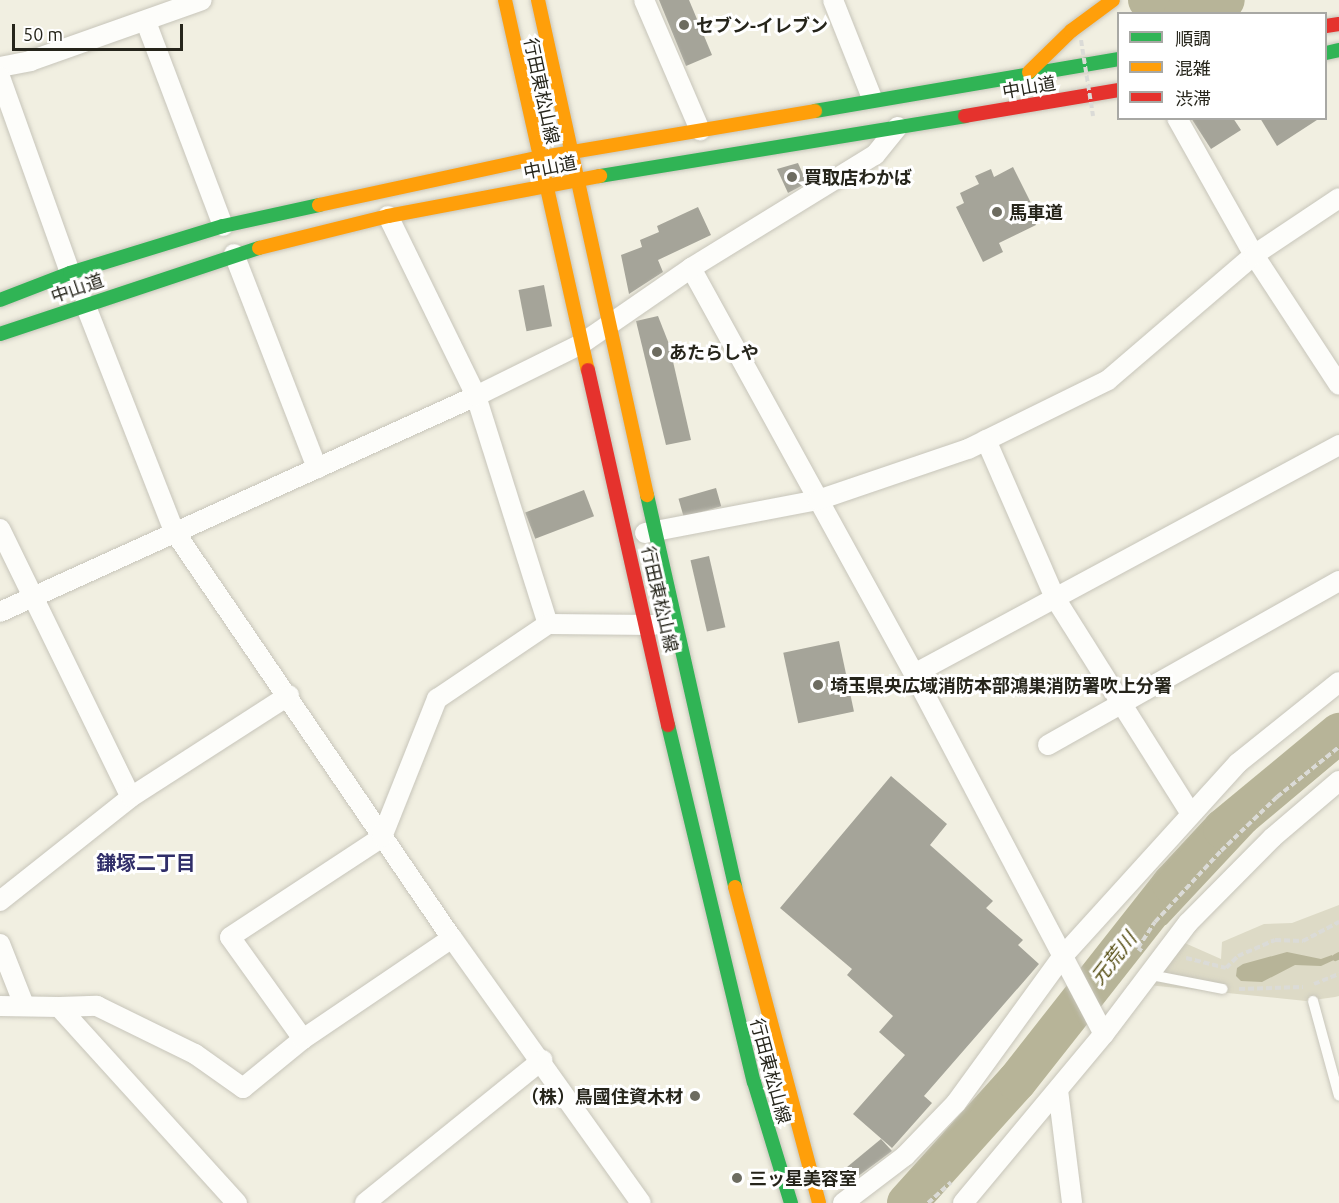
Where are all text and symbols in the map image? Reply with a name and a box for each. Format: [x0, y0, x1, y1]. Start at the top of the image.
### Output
scale bar [15, 12, 186, 50]
legend [1117, 12, 1327, 120]
place label: セブン-イレブン [696, 14, 828, 36]
marker: セブン-イレブン [677, 18, 691, 32]
text: 50 m [23, 24, 63, 44]
text: 順調 [1175, 28, 1211, 48]
street label: 行田東松山線 [520, 36, 564, 146]
text: 混雑 [1175, 58, 1211, 78]
street label: 中山道 [1001, 72, 1057, 102]
text: 渋滞 [1175, 88, 1211, 108]
street label: 中山道 [521, 151, 579, 183]
place label: 買取店わかば [804, 166, 912, 188]
marker: 買取店わかば [785, 170, 799, 184]
place label: 馬車道 [1009, 201, 1063, 223]
marker: 馬車道 [990, 205, 1004, 219]
street label: 中山道 [48, 269, 106, 307]
place label: あたらしや [669, 341, 759, 363]
marker: あたらしや [650, 345, 664, 359]
street label: 行田東松山線 [637, 544, 683, 654]
place label: 埼玉県央広域消防本部鴻巣消防署吹上分署 [830, 674, 1172, 696]
marker: 埼玉県央広域消防本部鴻巣消防署吹上分署 [811, 678, 825, 692]
district label: 鎌塚二丁目 [96, 850, 196, 874]
water label: 元荒川 [1085, 927, 1141, 989]
street label: 行田東松山線 [747, 1016, 795, 1126]
place label: （株）鳥國住資木材 [521, 1085, 683, 1107]
marker: （株）鳥國住資木材 [688, 1089, 702, 1103]
place label: 三ッ星美容室 [749, 1167, 857, 1189]
marker: 三ッ星美容室 [730, 1171, 744, 1185]

